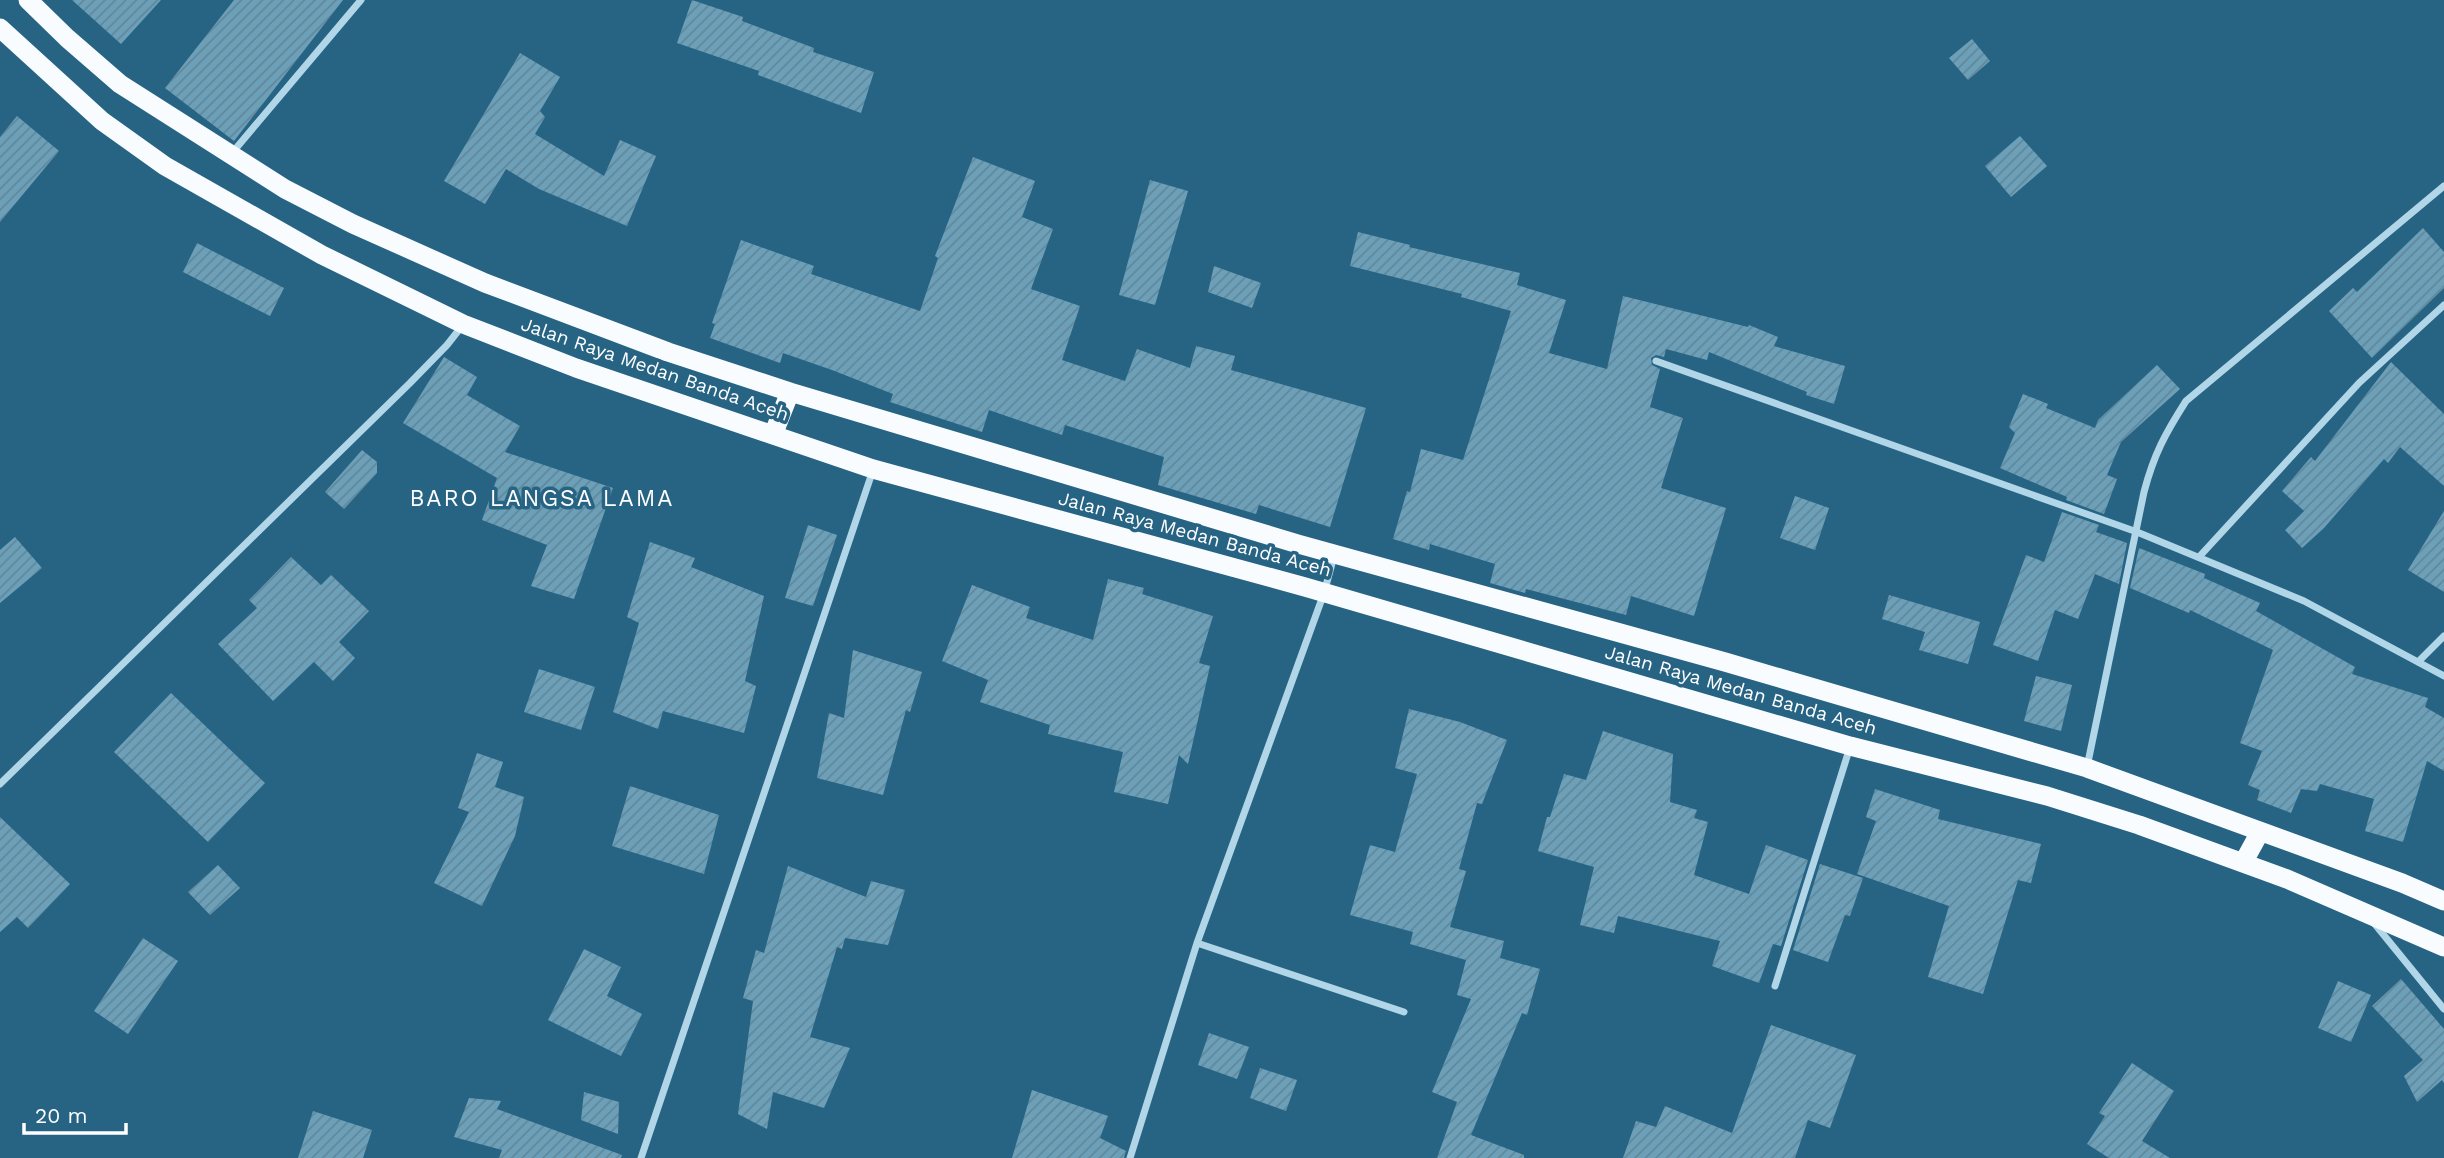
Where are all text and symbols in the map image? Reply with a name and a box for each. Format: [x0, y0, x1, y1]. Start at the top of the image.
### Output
street label: Jalan Raya Medan Banda Aceh [518, 312, 792, 426]
district label: BARO LANGSA LAMA [409, 485, 675, 512]
street label: Jalan Raya Medan Banda Aceh [1056, 486, 1334, 582]
street label: Jalan Raya Medan Banda Aceh [1602, 640, 1880, 740]
scale bar [24, 1092, 126, 1136]
text: 20 m [35, 1103, 87, 1128]

